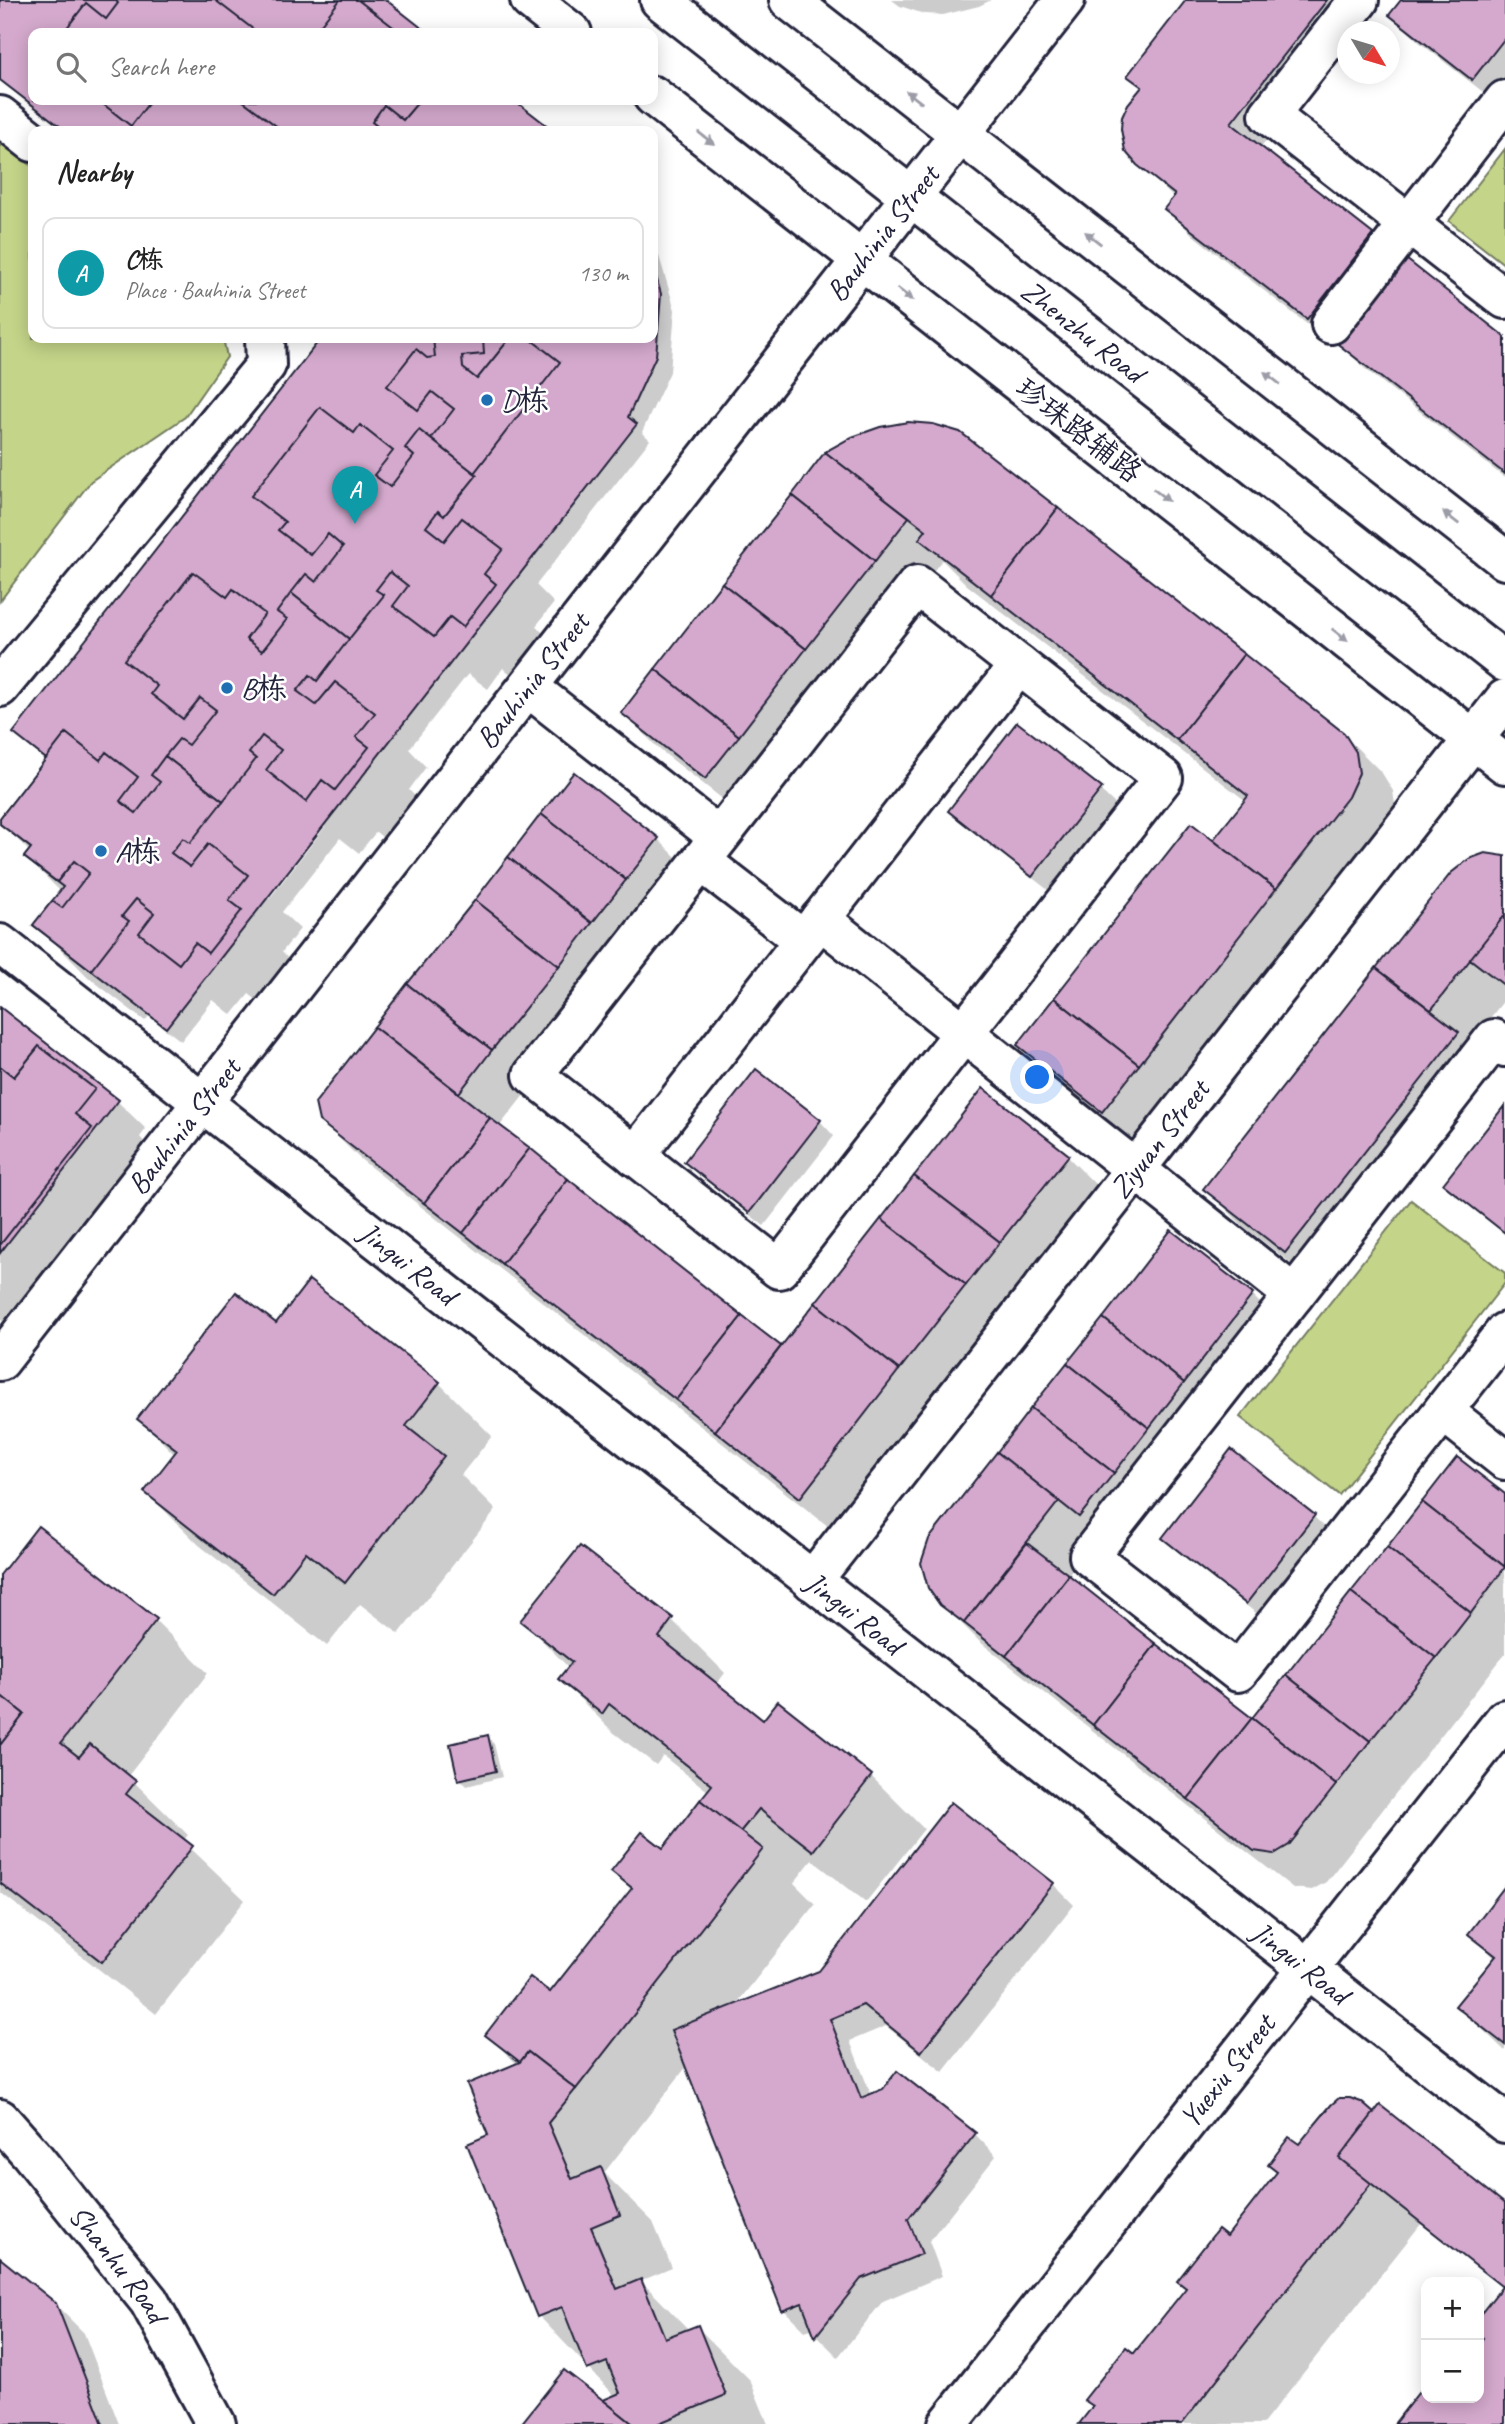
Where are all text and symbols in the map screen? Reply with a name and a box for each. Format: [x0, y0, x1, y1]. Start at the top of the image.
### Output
north arrow [1337, 21, 1400, 84]
search box [28, 28, 658, 105]
icon: search [52, 48, 90, 86]
text: Search here [108, 50, 214, 83]
one-way arrow [905, 90, 923, 105]
one-way arrow [697, 131, 715, 146]
text: Nearby [56, 153, 132, 191]
street label: Bauhinia Street [817, 155, 949, 309]
one-way arrow [1084, 231, 1102, 245]
text: C栋 [125, 243, 163, 276]
text: A [75, 259, 87, 288]
text: 130 m [579, 259, 628, 288]
street label: Zhenzhu Road [1014, 271, 1155, 394]
text: Place · Bauhinia Street [125, 276, 305, 305]
one-way arrow [895, 286, 913, 301]
street label: 珍珠路辅路 [1008, 369, 1150, 491]
one-way arrow [1263, 371, 1281, 385]
place label: D栋 [501, 381, 548, 419]
marker: D栋 [479, 392, 495, 408]
pin: A [332, 466, 378, 524]
one-way arrow [1152, 487, 1170, 501]
one-way arrow [1443, 511, 1461, 526]
street label: Bauhinia Street [467, 602, 599, 756]
one-way arrow [1331, 627, 1349, 642]
place label: B栋 [241, 669, 287, 707]
marker: B栋 [219, 680, 235, 696]
place label: A栋 [115, 832, 160, 870]
marker: A栋 [93, 843, 109, 859]
street label: Bauhinia Street [119, 1048, 251, 1202]
your location [1020, 1060, 1054, 1094]
street label: Ziyuan Street [1101, 1070, 1219, 1206]
street label: Jingui Road [350, 1212, 467, 1316]
street label: Jingui Road [796, 1562, 914, 1666]
street label: Jingui Road [1243, 1912, 1360, 2015]
street label: Yuexiu Street [1171, 2004, 1285, 2135]
street label: Shanhu Road [60, 2197, 178, 2332]
map controls [1421, 2277, 1484, 2403]
button: + [1421, 2277, 1484, 2340]
button: − [1421, 2340, 1484, 2403]

